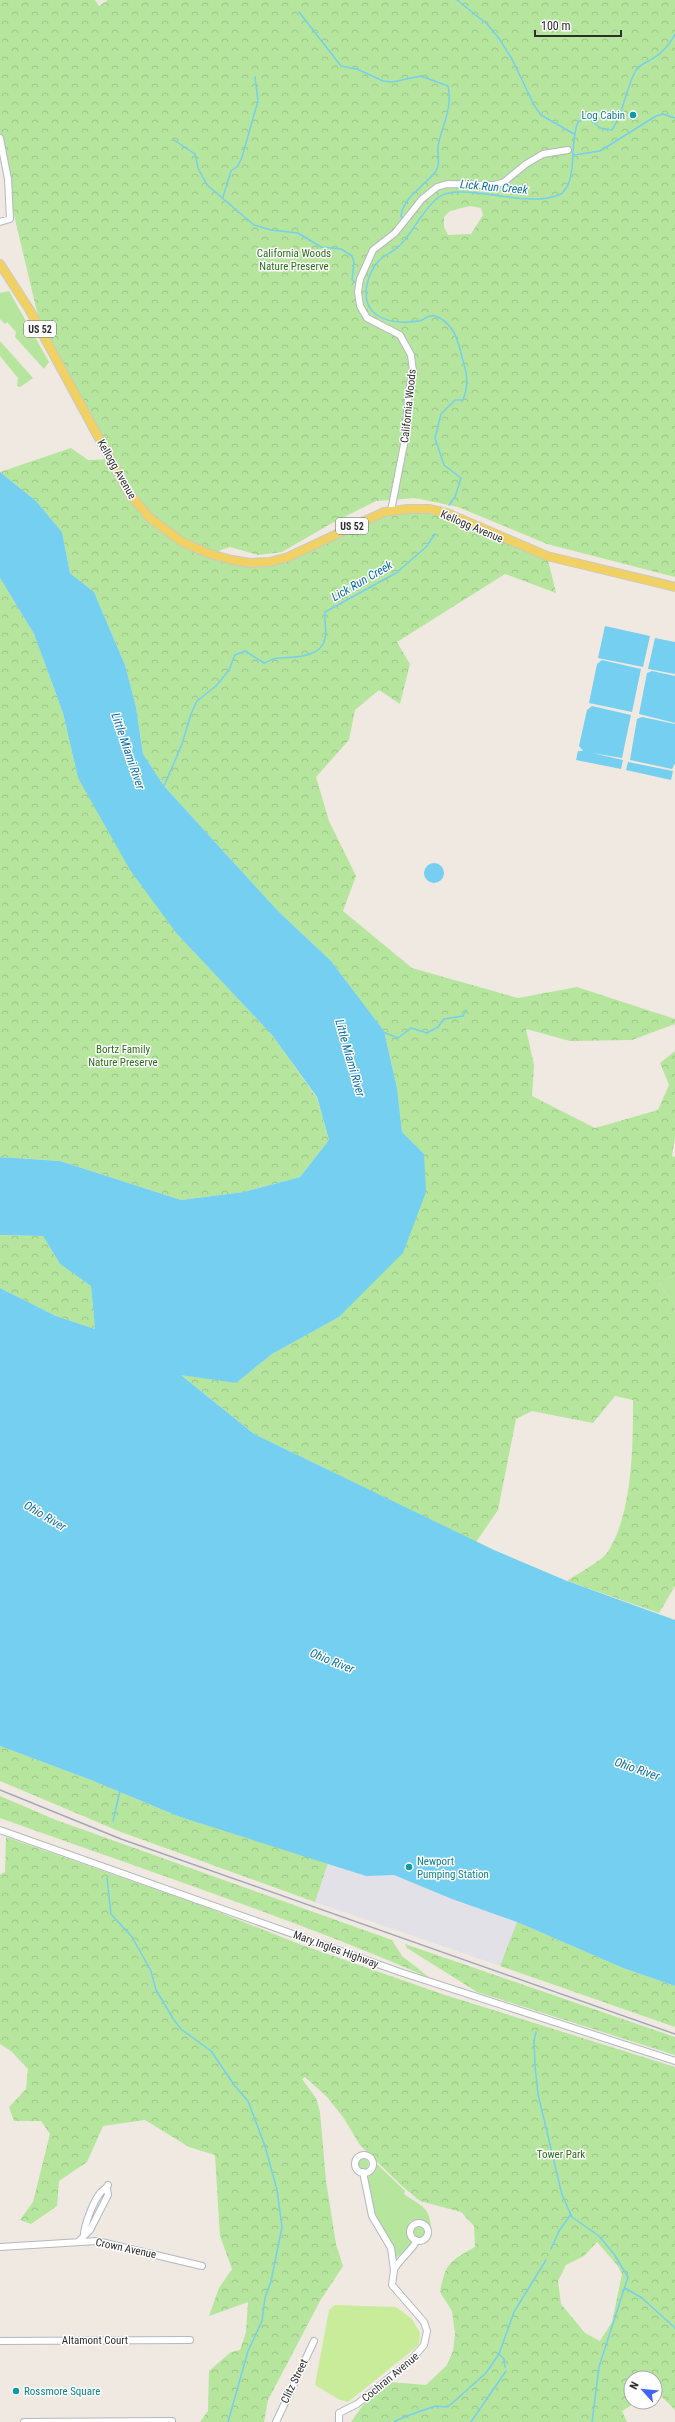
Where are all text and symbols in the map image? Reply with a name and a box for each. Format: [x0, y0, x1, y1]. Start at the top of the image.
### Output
scale bar [535, 12, 621, 38]
text: 100 m [541, 19, 571, 33]
place label: Log Cabin [582, 109, 625, 122]
marker: Log Cabin [628, 110, 638, 120]
water label: Lick Run Creek [460, 177, 529, 197]
park label: California Woods Nature Preserve [257, 247, 331, 273]
road number: US 52 [24, 321, 56, 337]
street label: California Woods [398, 368, 419, 444]
street label: Kellogg Avenue [94, 437, 139, 501]
street label: Kellogg Avenue [439, 507, 505, 545]
road number: US 52 [336, 518, 368, 534]
water label: Lick Run Creek [329, 558, 396, 604]
water label: Little Miami River [108, 711, 148, 791]
water label: Little Miami River [332, 1018, 368, 1099]
park label: Bortz Family Nature Preserve [88, 1043, 158, 1069]
water label: Ohio River [21, 1498, 69, 1534]
water label: Ohio River [308, 1646, 357, 1676]
water label: Ohio River [613, 1755, 662, 1783]
place label: Newport Pumping Station [417, 1855, 489, 1881]
marker: Newport Pumping Station [404, 1862, 414, 1872]
street label: Mary Ingles Highway [291, 1928, 381, 1971]
park label: Tower Park [537, 2148, 585, 2161]
street label: Crown Avenue [94, 2236, 157, 2261]
street label: Altamont Court [62, 2334, 128, 2347]
street label: Cochran Avenue [359, 2350, 421, 2405]
street label: Clitz Street [278, 2357, 311, 2405]
north arrow [623, 2370, 663, 2410]
text: N [627, 2380, 642, 2392]
place label: Rossmore Square [24, 2385, 100, 2398]
marker: Rossmore Square [11, 2386, 21, 2396]

